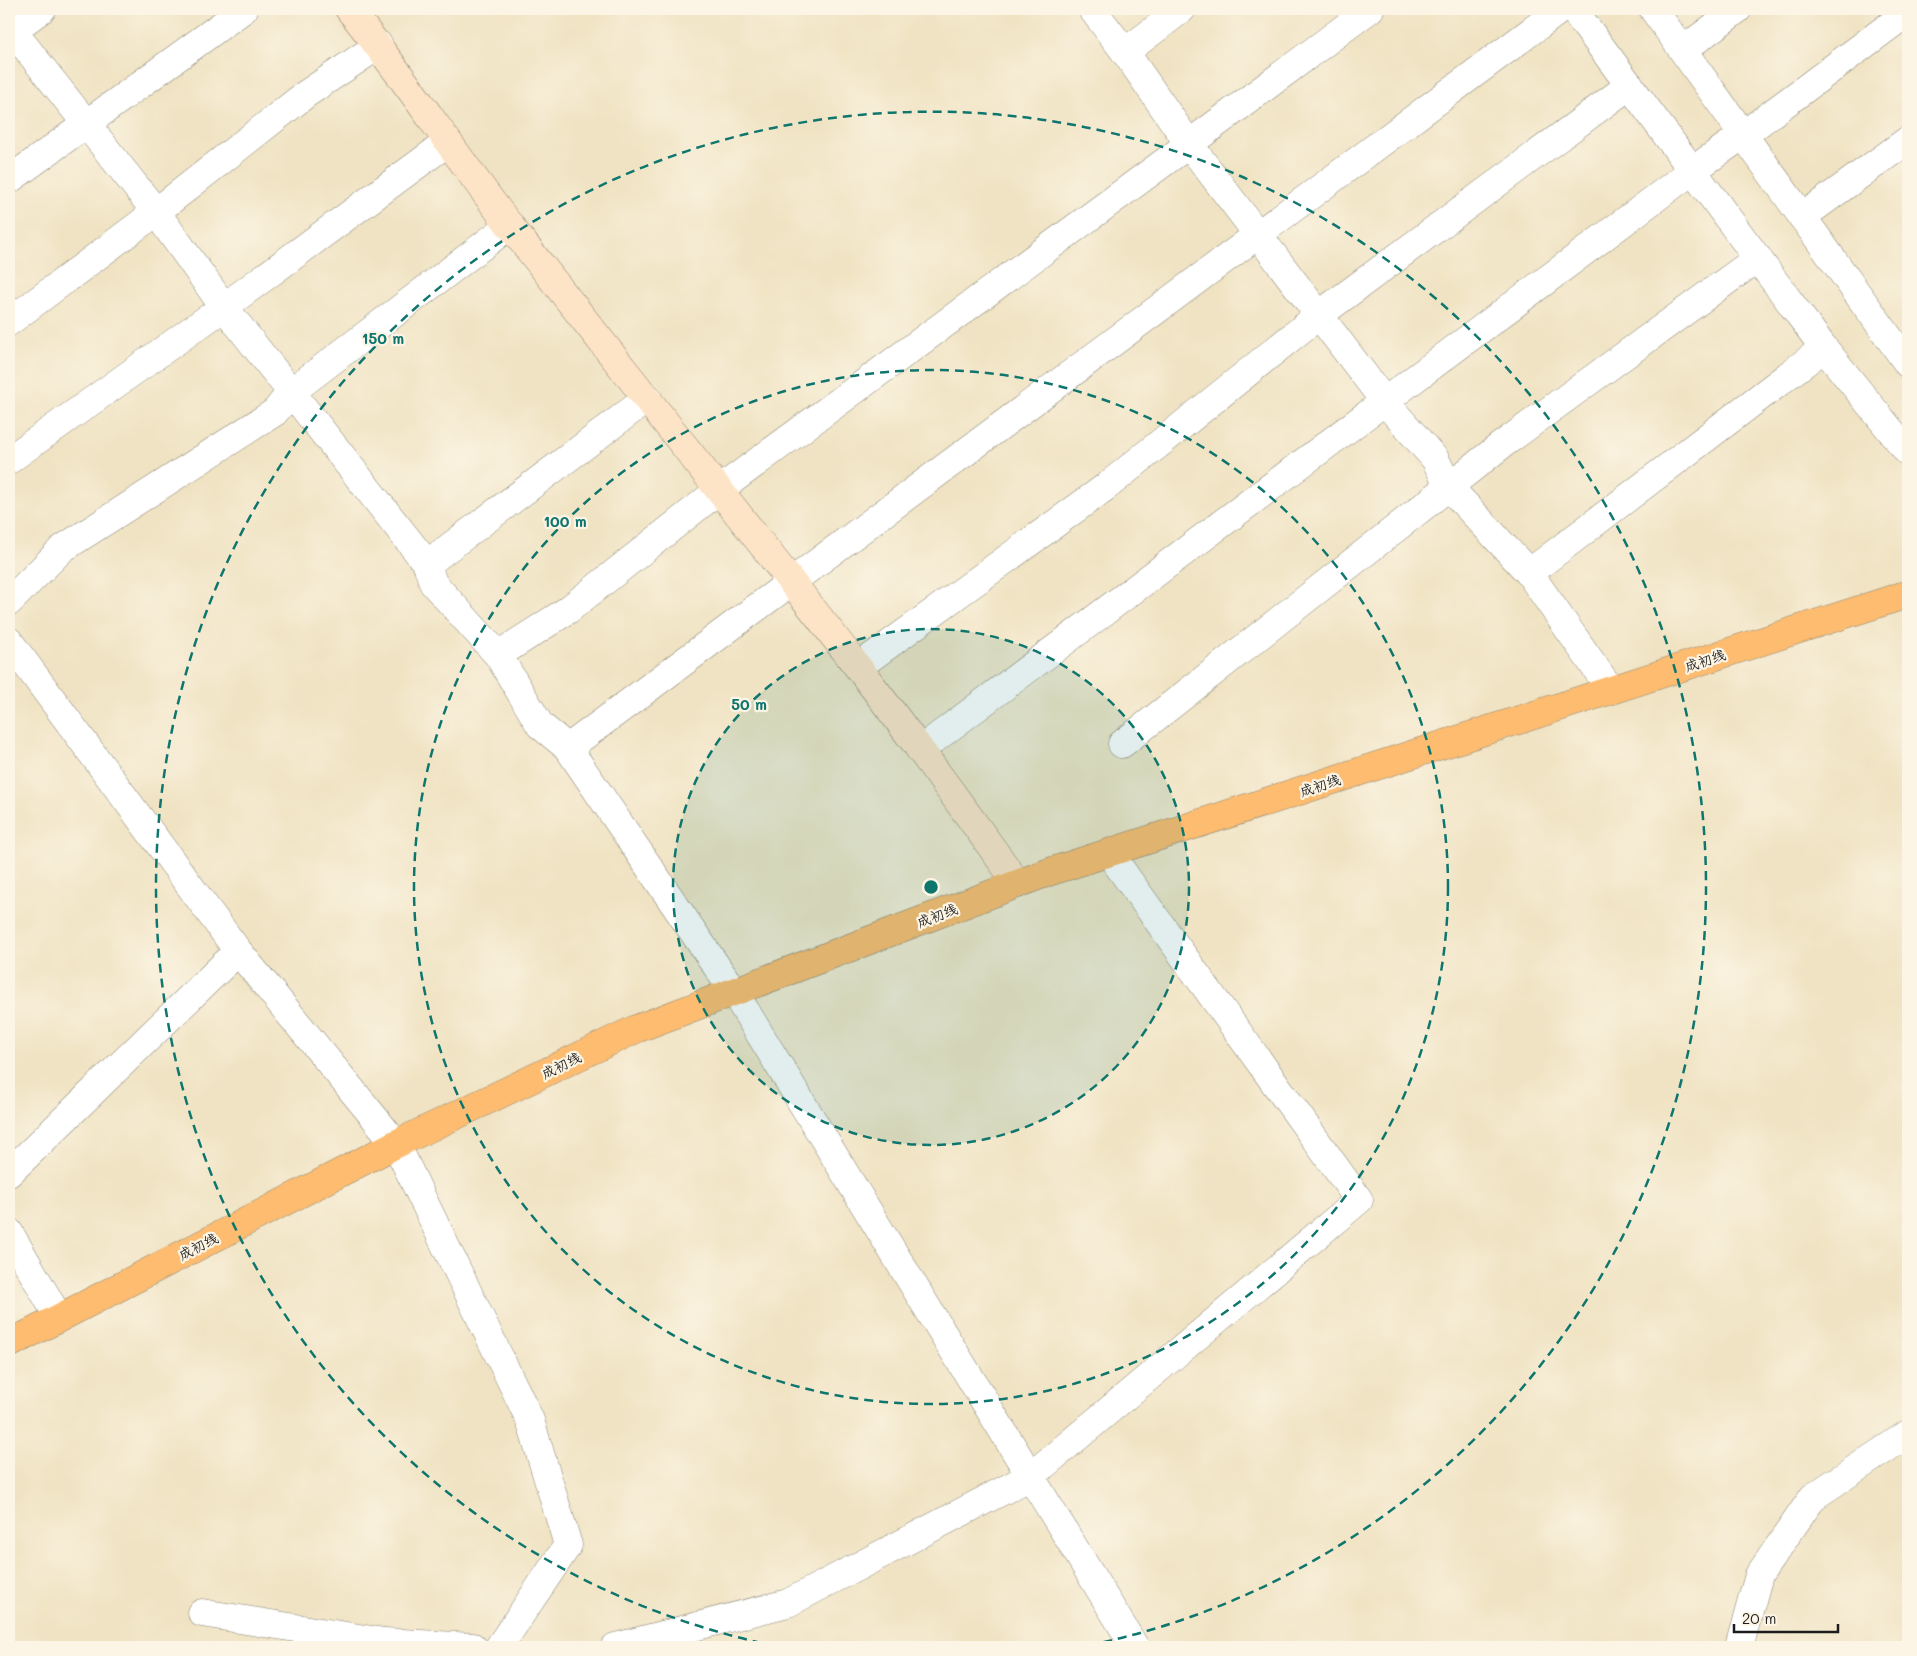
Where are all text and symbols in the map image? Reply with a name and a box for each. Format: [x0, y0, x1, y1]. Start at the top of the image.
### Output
text: 150 m [362, 328, 404, 348]
text: 100 m [543, 511, 587, 531]
street label: 成初线 [1682, 644, 1728, 676]
text: 50 m [731, 694, 767, 714]
street label: 成初线 [1297, 769, 1343, 801]
centre of rings [922, 878, 940, 896]
street label: 成初线 [914, 899, 960, 931]
street label: 成初线 [538, 1047, 584, 1083]
street label: 成初线 [175, 1228, 221, 1264]
scale bar [1734, 1601, 1838, 1633]
text: 20 m [1742, 1608, 1776, 1628]

